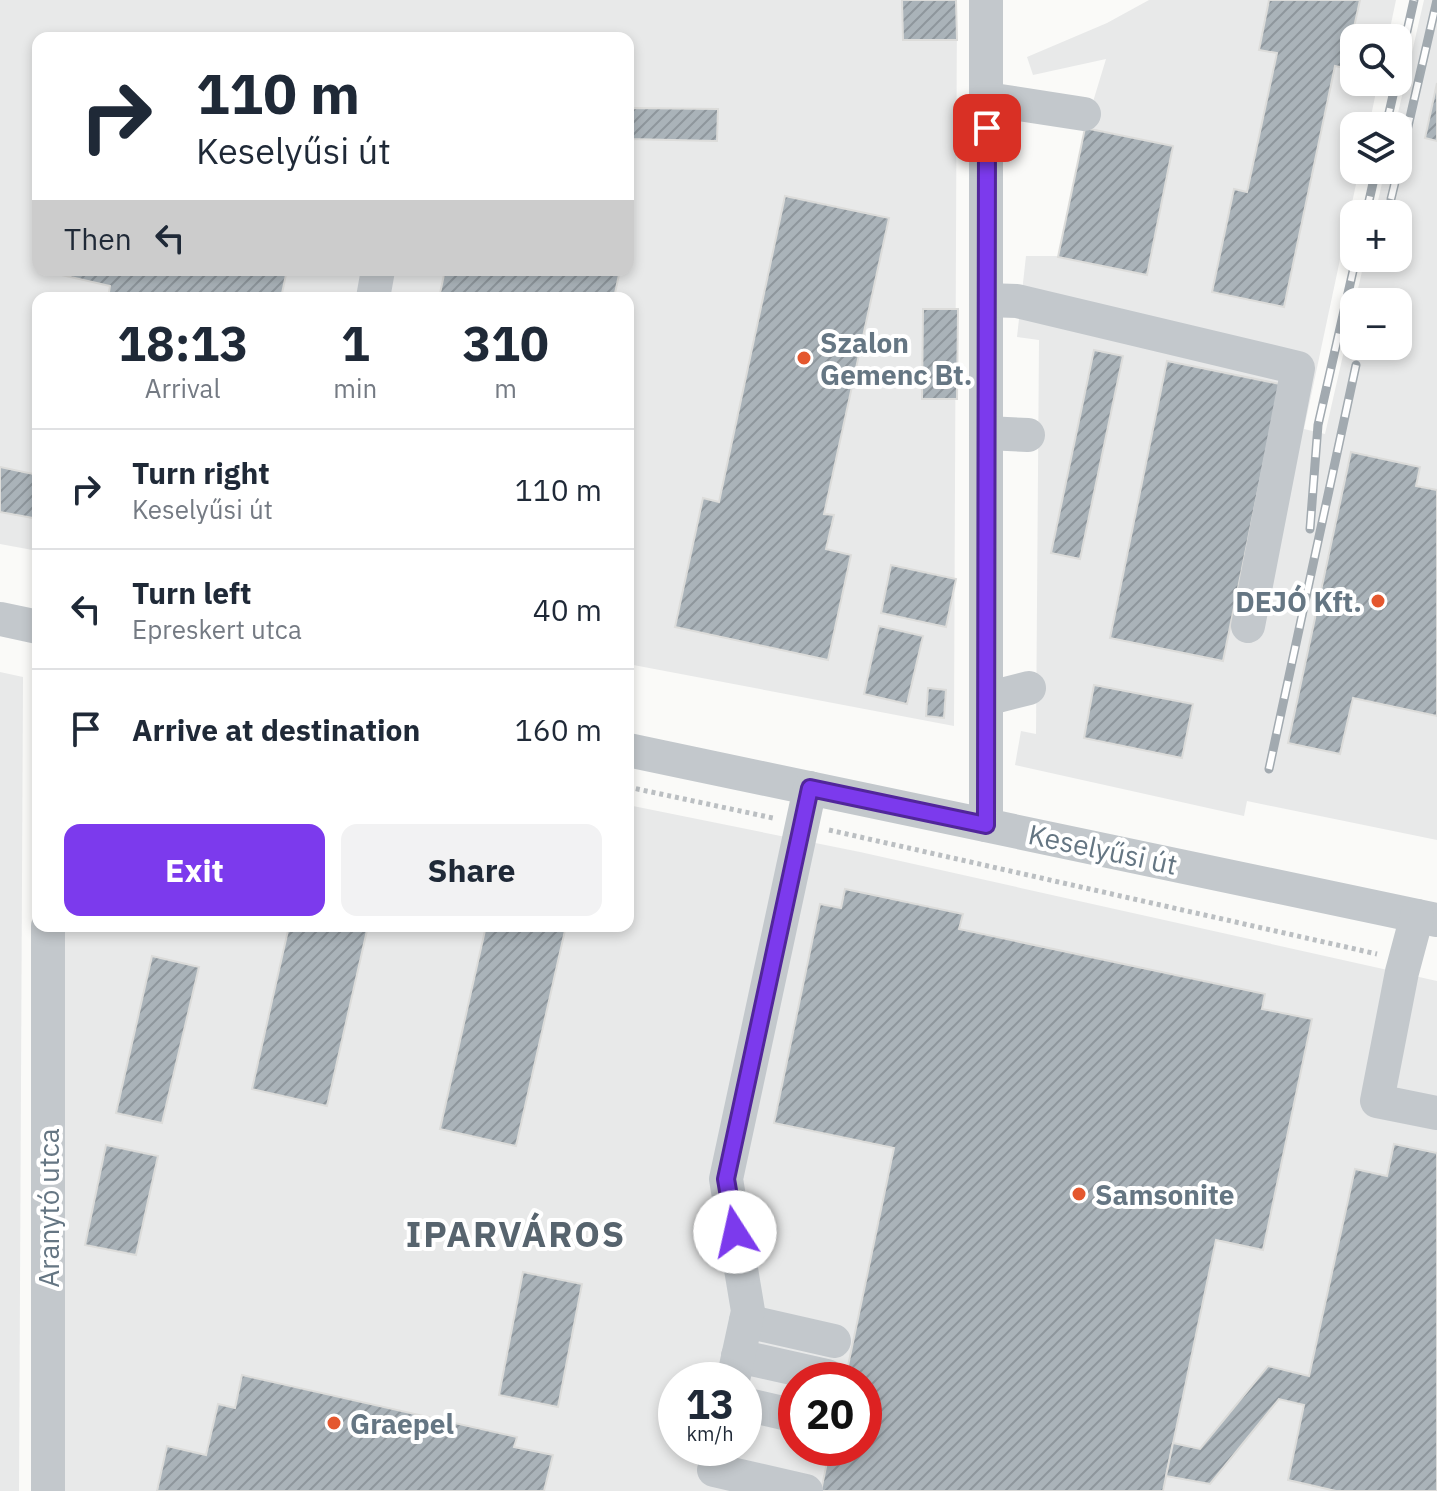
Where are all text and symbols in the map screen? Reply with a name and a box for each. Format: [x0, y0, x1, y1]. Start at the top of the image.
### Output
map controls [1340, 24, 1412, 360]
button: search [1340, 24, 1412, 96]
text: 110 m [196, 57, 360, 129]
icon: right [64, 64, 168, 168]
pin [953, 94, 1021, 162]
icon: arrive [965, 106, 1009, 150]
button: layers [1340, 112, 1412, 184]
text: Keselyűsi út [196, 127, 391, 174]
button: + [1340, 200, 1412, 272]
icon: left [148, 216, 192, 260]
text: Then [64, 219, 132, 258]
button: − [1340, 288, 1412, 360]
text: 18:13 [117, 312, 248, 374]
text: 1 [341, 312, 370, 374]
text: 310 [462, 312, 549, 374]
place label: Szalon Gemenc Bt. [820, 324, 972, 393]
marker: Szalon Gemenc Bt. [795, 349, 813, 367]
text: Arrival [145, 371, 221, 405]
text: min [333, 371, 377, 405]
text: m [494, 371, 517, 405]
text: Turn right [132, 453, 270, 492]
icon: right [64, 467, 108, 511]
text: 110 m [515, 470, 602, 509]
text: Keselyűsi út [132, 492, 273, 526]
text: Turn left [132, 573, 251, 612]
place label: DEJÓ Kft. [1235, 583, 1362, 620]
icon: left [64, 587, 108, 631]
text: 40 m [533, 590, 602, 629]
marker: DEJÓ Kft. [1369, 592, 1387, 610]
text: Epreskert utca [132, 612, 302, 646]
icon: arrive [64, 707, 108, 751]
text: Arrive at destination [132, 710, 420, 749]
text: 160 m [515, 710, 602, 749]
street label: Keselyűsi út [1025, 815, 1181, 883]
button: Exit [64, 824, 325, 916]
button: Share [341, 824, 602, 916]
street label: Aranytó utca [30, 1128, 67, 1288]
place label: Samsonite [1095, 1176, 1234, 1213]
marker: Samsonite [1070, 1185, 1088, 1203]
position arrow [693, 1190, 777, 1274]
district label: IPARVÁROS [406, 1210, 626, 1257]
speed limit sign: 20 [778, 1362, 882, 1466]
text: 13 [686, 1378, 734, 1430]
place label: Graepel [350, 1405, 454, 1442]
marker: Graepel [325, 1414, 343, 1432]
text: km/h [686, 1420, 734, 1447]

